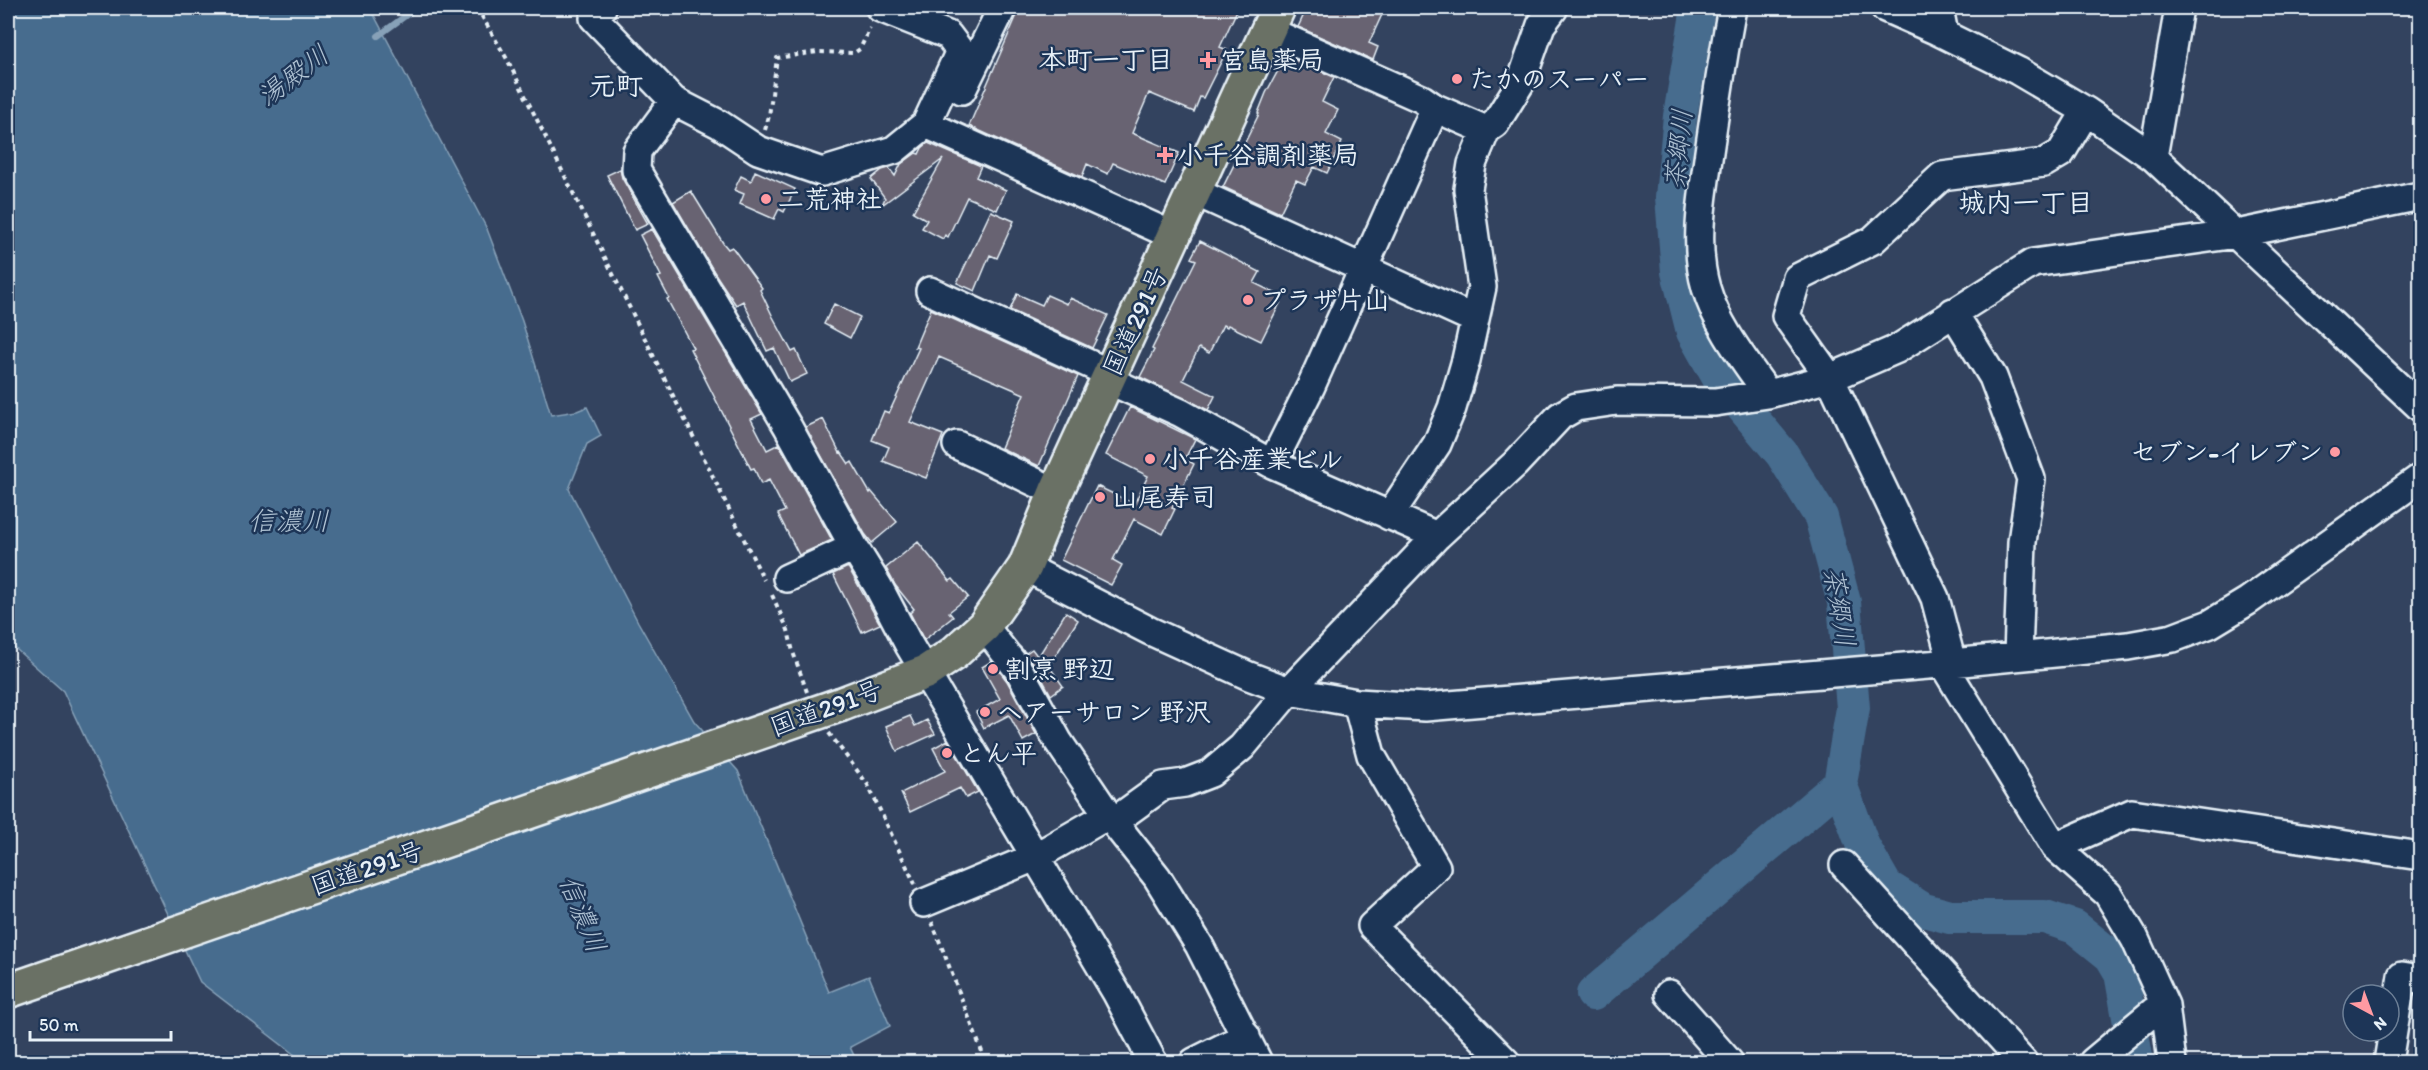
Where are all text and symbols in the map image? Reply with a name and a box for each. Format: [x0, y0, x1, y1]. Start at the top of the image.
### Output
water label: 湯殿川 [251, 37, 335, 113]
district label: 本町一丁目 [1039, 43, 1174, 76]
place label: 宮島薬局 [1220, 44, 1324, 76]
marker: 宮島薬局 [1201, 53, 1215, 67]
place label: たかのスーパー [1469, 63, 1649, 95]
district label: 元町 [589, 69, 643, 102]
marker: たかのスーパー [1450, 72, 1464, 86]
water label: 茶郷川 [1657, 107, 1699, 191]
place label: 小千谷調剤薬局 [1177, 139, 1359, 171]
marker: 小千谷調剤薬局 [1158, 148, 1172, 162]
place label: 二荒神社 [778, 183, 882, 215]
district label: 城内一丁目 [1959, 186, 2094, 219]
marker: 二荒神社 [759, 192, 773, 206]
street label: 国道291号 [1096, 261, 1174, 381]
place label: プラザ片山 [1260, 284, 1390, 316]
marker: プラザ片山 [1241, 293, 1255, 307]
place label: セブン-イレブン [2131, 436, 2323, 468]
place label: 小千谷産業ビル [1162, 443, 1343, 475]
marker: セブン-イレブン [2328, 445, 2342, 459]
marker: 小千谷産業ビル [1143, 452, 1157, 466]
place label: 山尾寿司 [1112, 481, 1216, 513]
marker: 山尾寿司 [1093, 490, 1107, 504]
water label: 信濃川 [249, 504, 330, 537]
water label: 茶郷川 [1817, 564, 1863, 650]
place label: 割烹 野辺 [1005, 653, 1115, 685]
marker: 割烹 野辺 [986, 662, 1000, 676]
street label: 国道291号 [765, 673, 887, 743]
place label: ヘアーサロン 野沢 [997, 696, 1211, 728]
marker: ヘアーサロン 野沢 [978, 705, 992, 719]
place label: とん平 [959, 737, 1037, 769]
marker: とん平 [940, 746, 954, 760]
street label: 国道291号 [306, 834, 428, 902]
water label: 信濃川 [553, 870, 613, 958]
north arrow [2341, 983, 2401, 1043]
scale bar [30, 1004, 171, 1042]
text: N [2370, 1013, 2391, 1035]
text: 50 m [39, 1014, 79, 1036]

